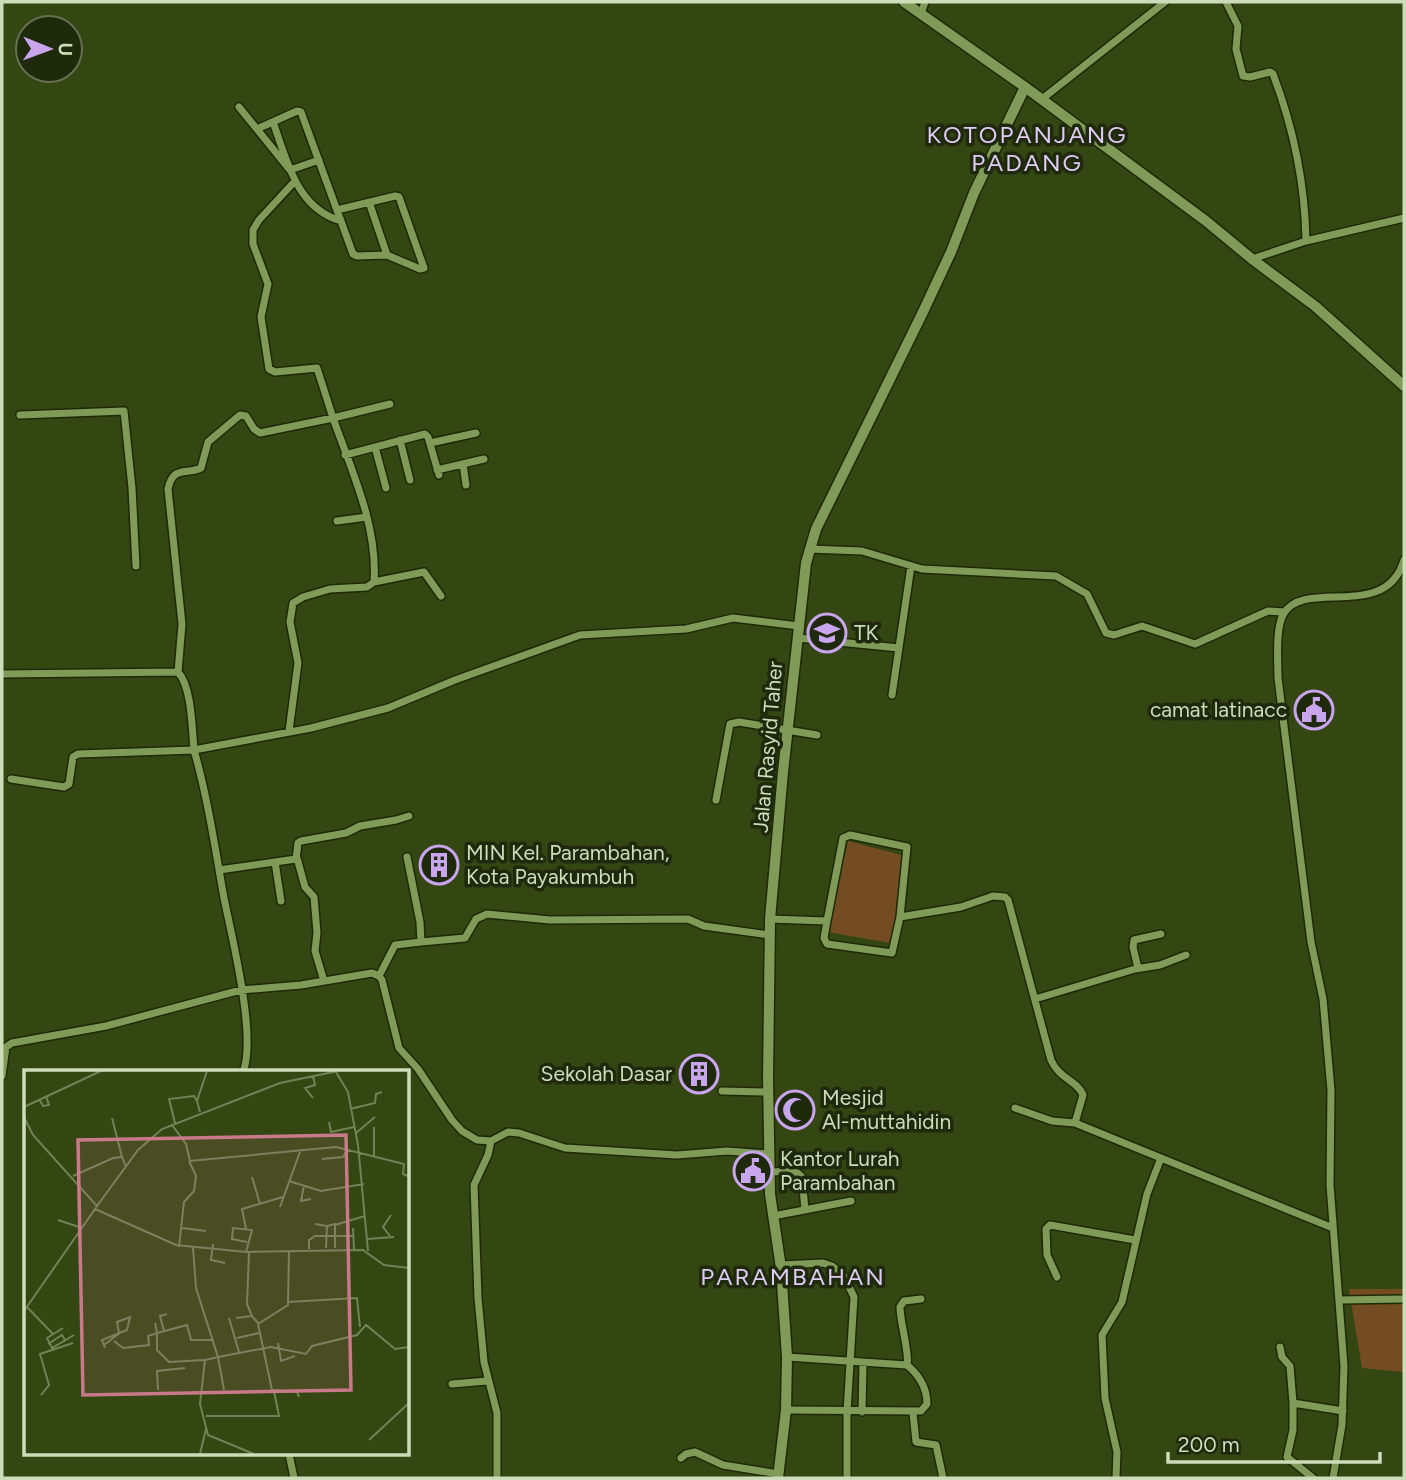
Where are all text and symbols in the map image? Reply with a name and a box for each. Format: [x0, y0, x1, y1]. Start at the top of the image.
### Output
north arrow [14, 14, 84, 84]
text: U [54, 42, 77, 56]
district label: KOTOPANJANG PADANG [926, 120, 1128, 177]
school or university icon: TK [806, 612, 848, 654]
place label: TK [854, 620, 879, 645]
street label: Jalan Rasyid Taher [748, 660, 787, 834]
public building icon: camat latinacc [1293, 689, 1335, 731]
place label: camat latinacc [1150, 697, 1287, 722]
place label: MIN Kel. Parambahan, Kota Payakumbuh [466, 840, 669, 889]
building icon: MIN Kel. Parambahan, Kota Payakumbuh [418, 844, 460, 886]
building icon: Sekolah Dasar [678, 1053, 720, 1095]
place label: Sekolah Dasar [541, 1061, 672, 1086]
inset map [24, 1070, 410, 1456]
place label: Mesjid Al-muttahidin [822, 1085, 951, 1134]
mosque icon: Mesjid Al-muttahidin [774, 1089, 816, 1131]
place label: Kantor Lurah Parambahan [780, 1146, 900, 1195]
public building icon: Kantor Lurah Parambahan [732, 1150, 774, 1192]
district label: PARAMBAHAN [700, 1262, 886, 1291]
scale bar [1168, 1420, 1380, 1464]
text: 200 m [1178, 1432, 1240, 1457]

